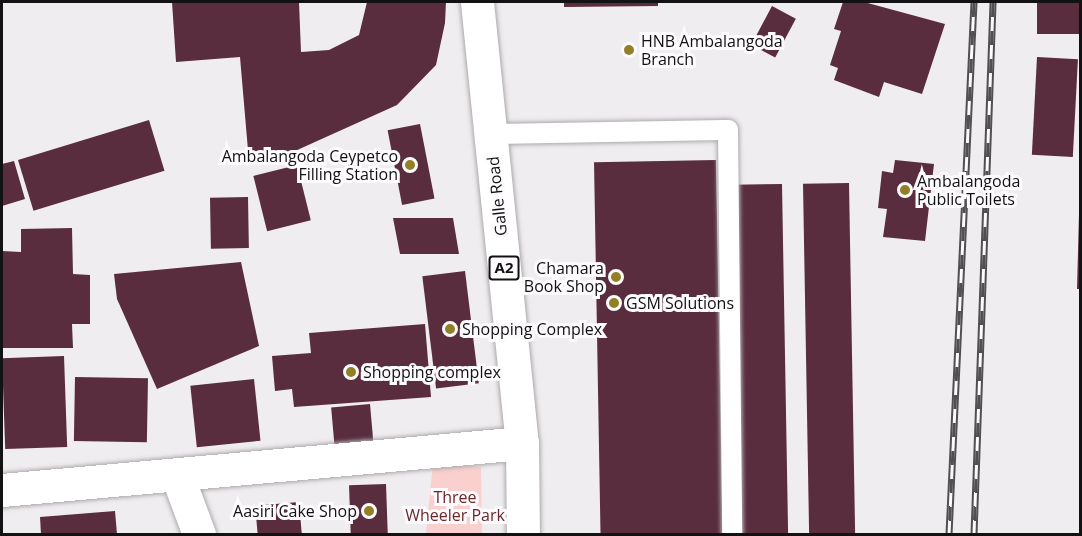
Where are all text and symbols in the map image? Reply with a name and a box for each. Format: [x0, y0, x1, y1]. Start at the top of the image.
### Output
place label: HNB Ambalangoda Branch [641, 31, 783, 69]
marker: HNB Ambalangoda Branch [622, 43, 636, 57]
place label: Ambalangoda Ceypetco Filling Station [222, 146, 398, 184]
street label: Galle Road [483, 155, 511, 237]
marker: Ambalangoda Ceypetco Filling Station [403, 158, 417, 172]
place label: Ambalangoda Public Toilets [917, 171, 1020, 209]
marker: Ambalangoda Public Toilets [898, 183, 912, 197]
road number: A2 [488, 256, 520, 280]
place label: Chamara Book Shop [524, 258, 604, 296]
marker: Chamara Book Shop [609, 270, 623, 284]
place label: GSM Solutions [626, 293, 734, 313]
marker: GSM Solutions [607, 296, 621, 310]
place label: Shopping Complex [462, 319, 602, 339]
marker: Shopping Complex [443, 322, 457, 336]
place label: Shopping complex [363, 362, 501, 382]
marker: Shopping complex [344, 365, 358, 379]
park label: Three Wheeler Park [405, 487, 505, 525]
place label: Aasiri Cake Shop [233, 501, 357, 521]
marker: Aasiri Cake Shop [362, 504, 376, 518]

